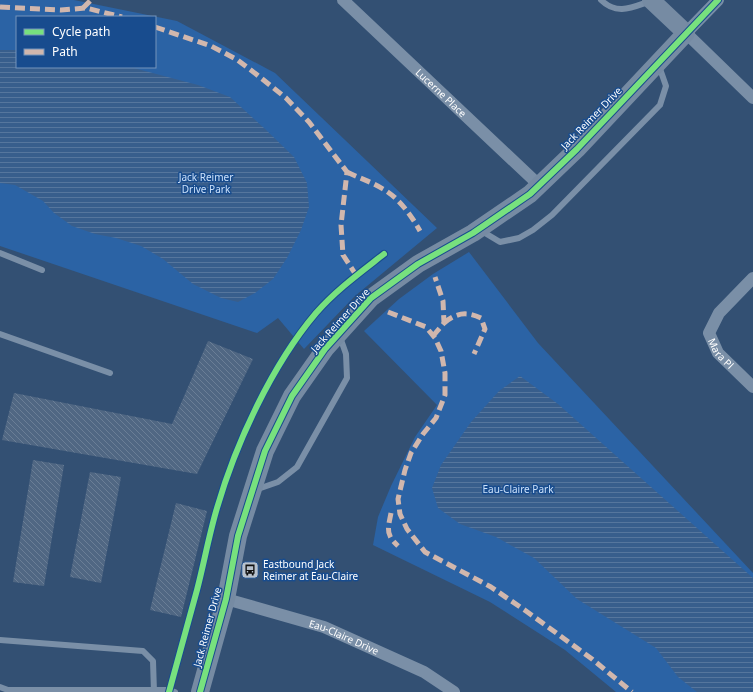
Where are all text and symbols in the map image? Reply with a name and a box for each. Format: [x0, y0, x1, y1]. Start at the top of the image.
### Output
legend [16, 16, 156, 68]
text: Cycle path [52, 23, 110, 40]
text: Path [52, 43, 78, 60]
street label: Lucerne Place [413, 65, 470, 120]
street label: Jack Reimer Drive [557, 83, 625, 153]
park label: Jack Reimer Drive Park [178, 170, 233, 196]
street label: Jack Reimer Drive [307, 285, 373, 356]
street label: Mara Pl [705, 336, 737, 372]
park label: Eau-Claire Park [483, 482, 554, 496]
place label: Eastbound Jack Reimer at Eau-Claire [263, 557, 359, 583]
bus stop icon: Eastbound Jack Reimer at Eau-Claire [240, 560, 260, 580]
street label: Jack Reimer Drive [189, 585, 224, 669]
street label: Eau-Claire Drive [307, 616, 381, 658]

